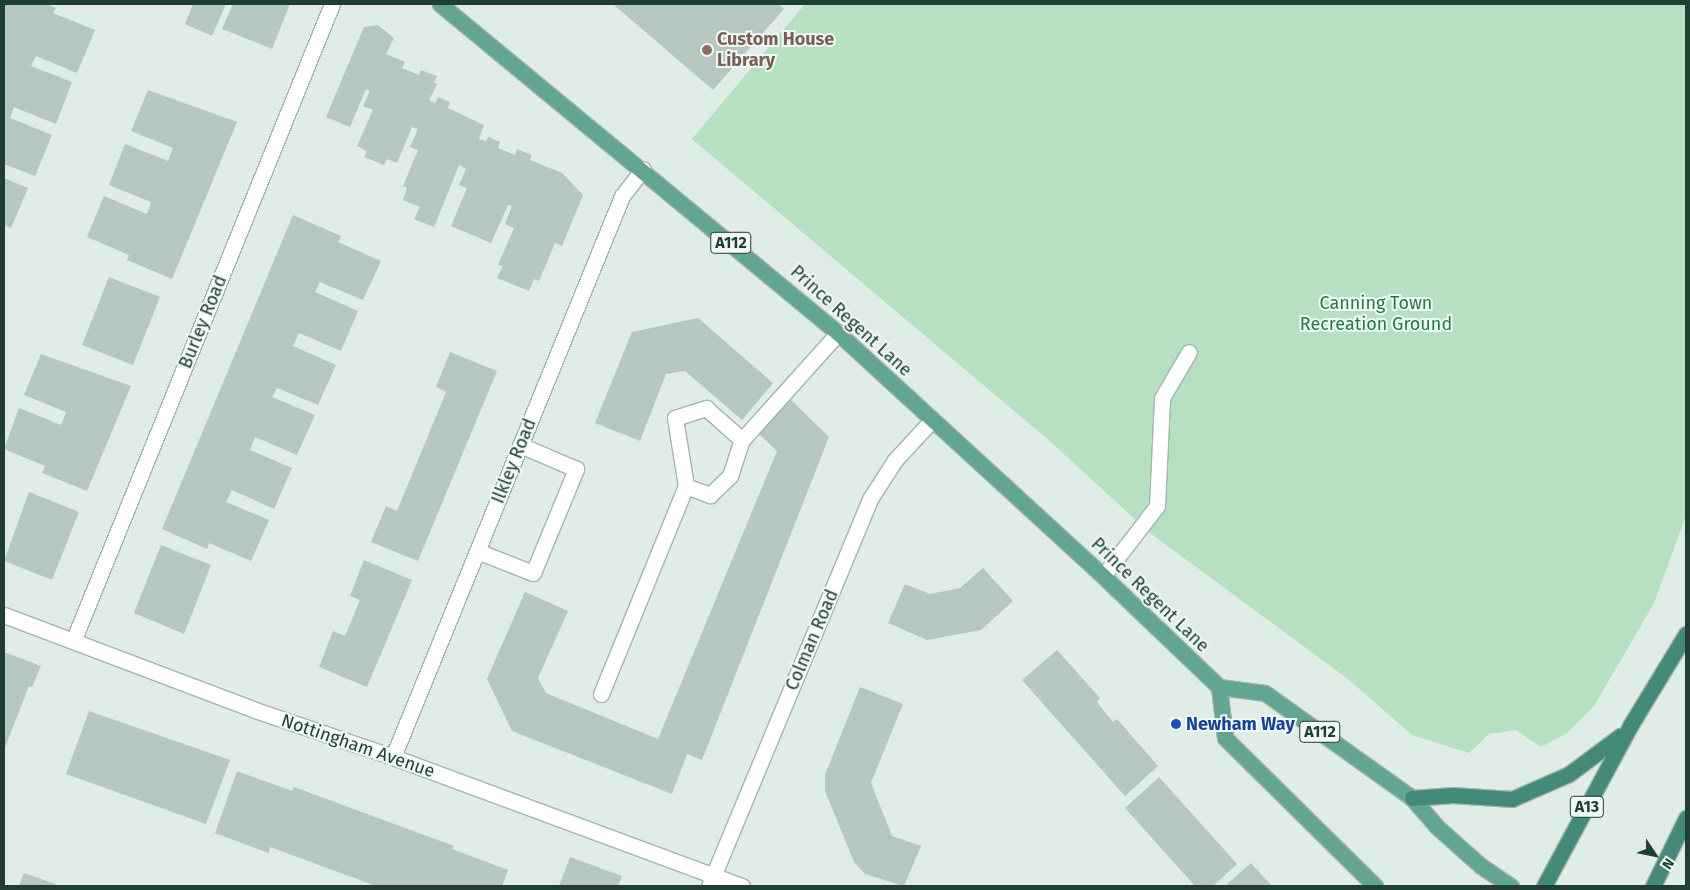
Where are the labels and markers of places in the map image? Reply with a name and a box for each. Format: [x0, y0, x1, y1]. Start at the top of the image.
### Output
place label: Custom House Library [717, 29, 834, 72]
marker: Custom House Library [701, 44, 713, 56]
place label: Newham Way [1186, 713, 1295, 735]
marker: Newham Way [1170, 718, 1182, 730]

